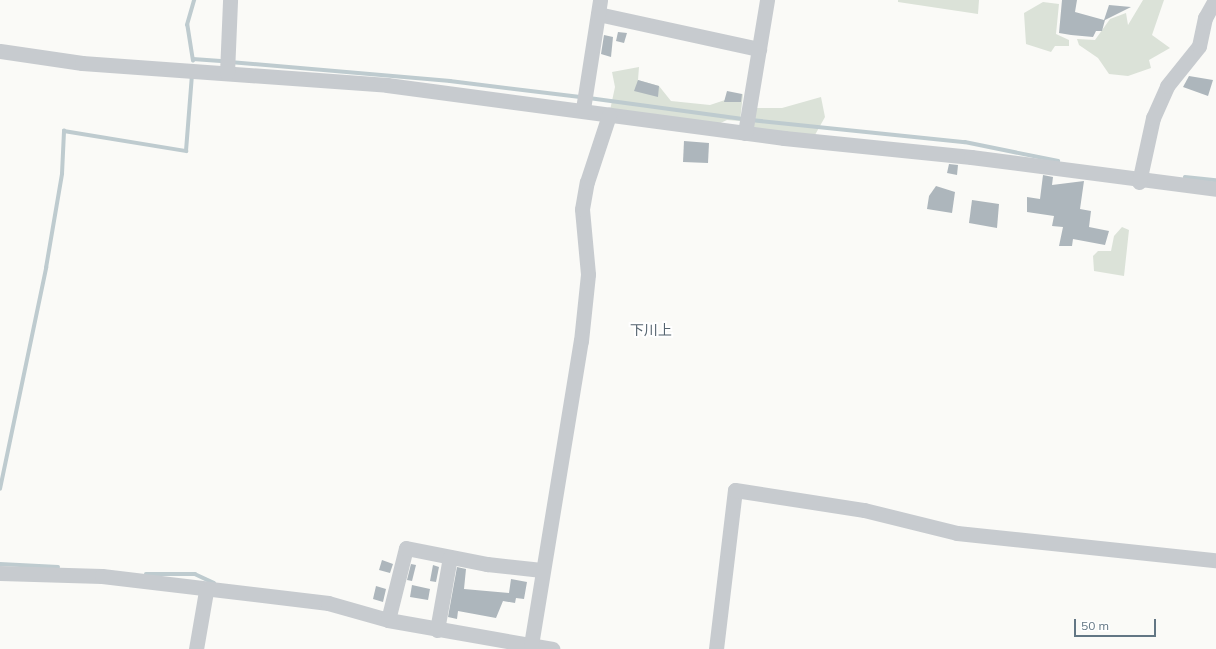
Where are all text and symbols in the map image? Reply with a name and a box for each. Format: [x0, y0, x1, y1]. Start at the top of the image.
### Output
district label: 下川上 [630, 322, 672, 338]
scale bar [1076, 611, 1158, 637]
text: 50 m [1081, 618, 1109, 633]

